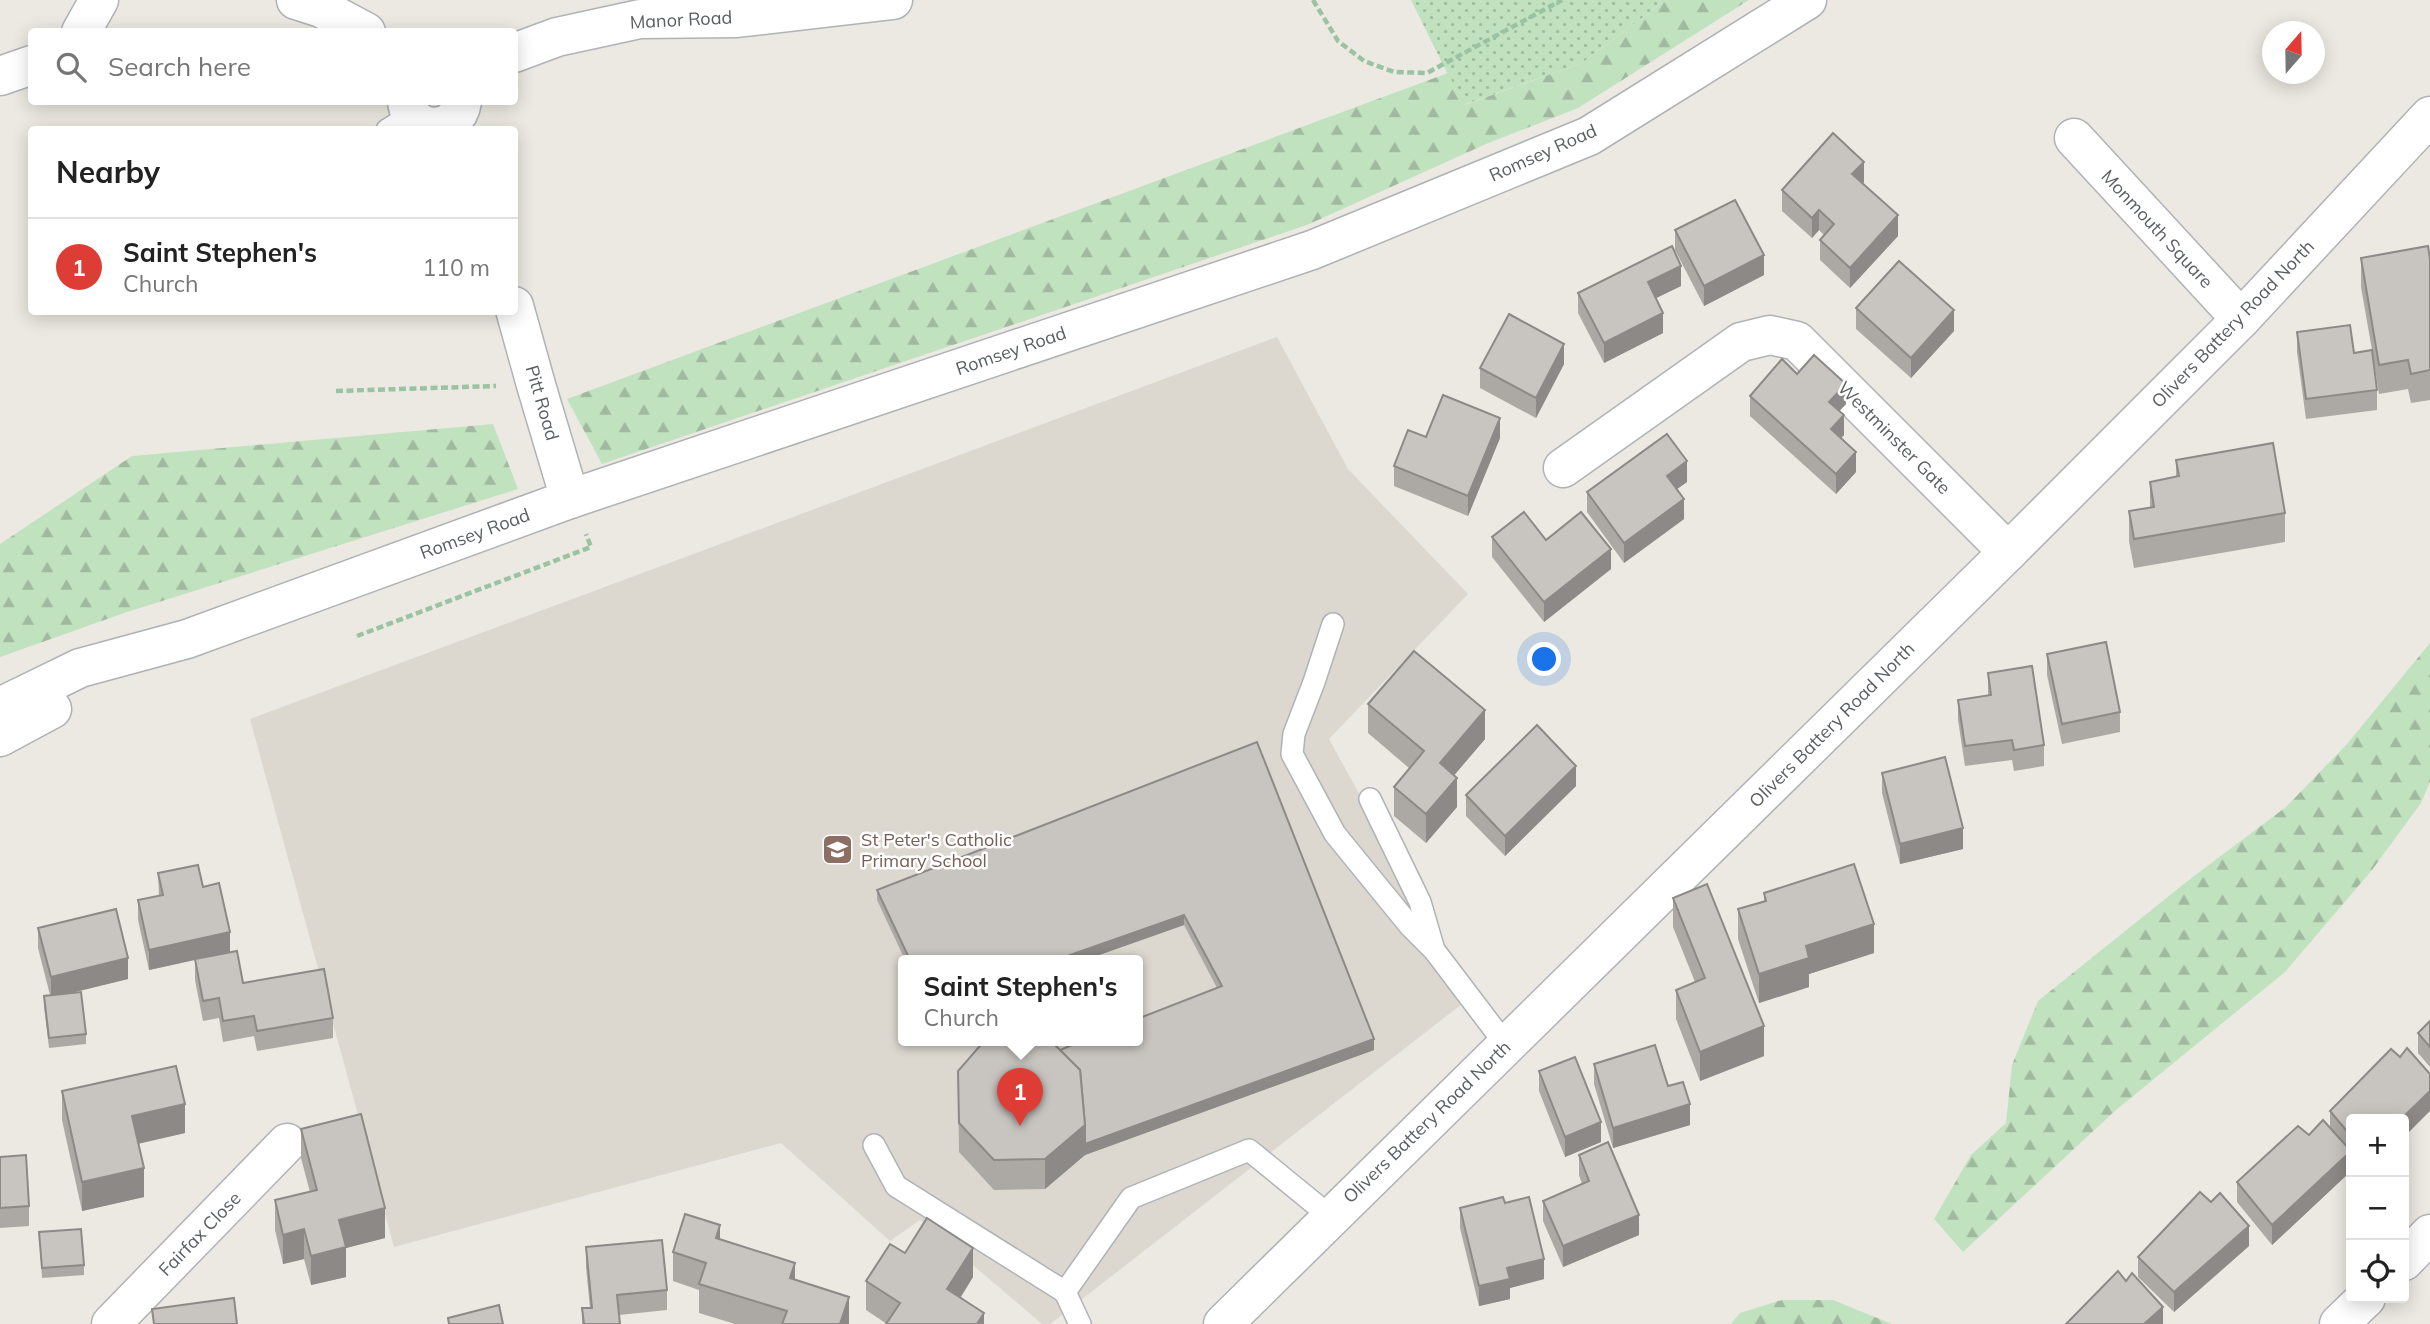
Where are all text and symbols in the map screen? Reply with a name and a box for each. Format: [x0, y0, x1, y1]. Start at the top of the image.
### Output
street label: Manor Road [629, 5, 733, 34]
north arrow [2262, 21, 2325, 84]
search box [28, 28, 518, 105]
icon: search [52, 48, 90, 86]
text: Search here [108, 50, 251, 83]
street label: Romsey Road [1485, 119, 1600, 187]
text: Nearby [56, 153, 160, 191]
street label: Monmouth Square [2097, 165, 2218, 293]
street label: Olivers Battery Road North [2146, 235, 2319, 412]
text: Saint Stephen's [123, 236, 317, 269]
text: 1 [72, 253, 86, 282]
text: 110 m [422, 253, 490, 282]
text: Church [123, 269, 199, 298]
street label: Romsey Road [953, 321, 1069, 380]
street label: Pitt Road [521, 363, 564, 443]
street label: Westminster Gate [1833, 376, 1956, 499]
street label: Romsey Road [417, 503, 533, 564]
street label: Olivers Battery Road North [1744, 637, 1919, 812]
your location [1527, 642, 1561, 676]
place label: St Peter's Catholic Primary School [861, 828, 1012, 872]
school or university icon: St Peter's Catholic Primary School [821, 833, 855, 867]
popup [898, 955, 1143, 1046]
text: Saint Stephen's [923, 970, 1118, 1003]
text: Church [923, 1003, 999, 1032]
street label: Olivers Battery Road North [1338, 1035, 1515, 1208]
pin: 1 [997, 1068, 1043, 1126]
map controls [2346, 1114, 2409, 1303]
button: + [2346, 1114, 2409, 1177]
button: − [2346, 1177, 2409, 1240]
street label: Fairfax Close [154, 1187, 246, 1281]
button: locate [2346, 1240, 2409, 1303]

